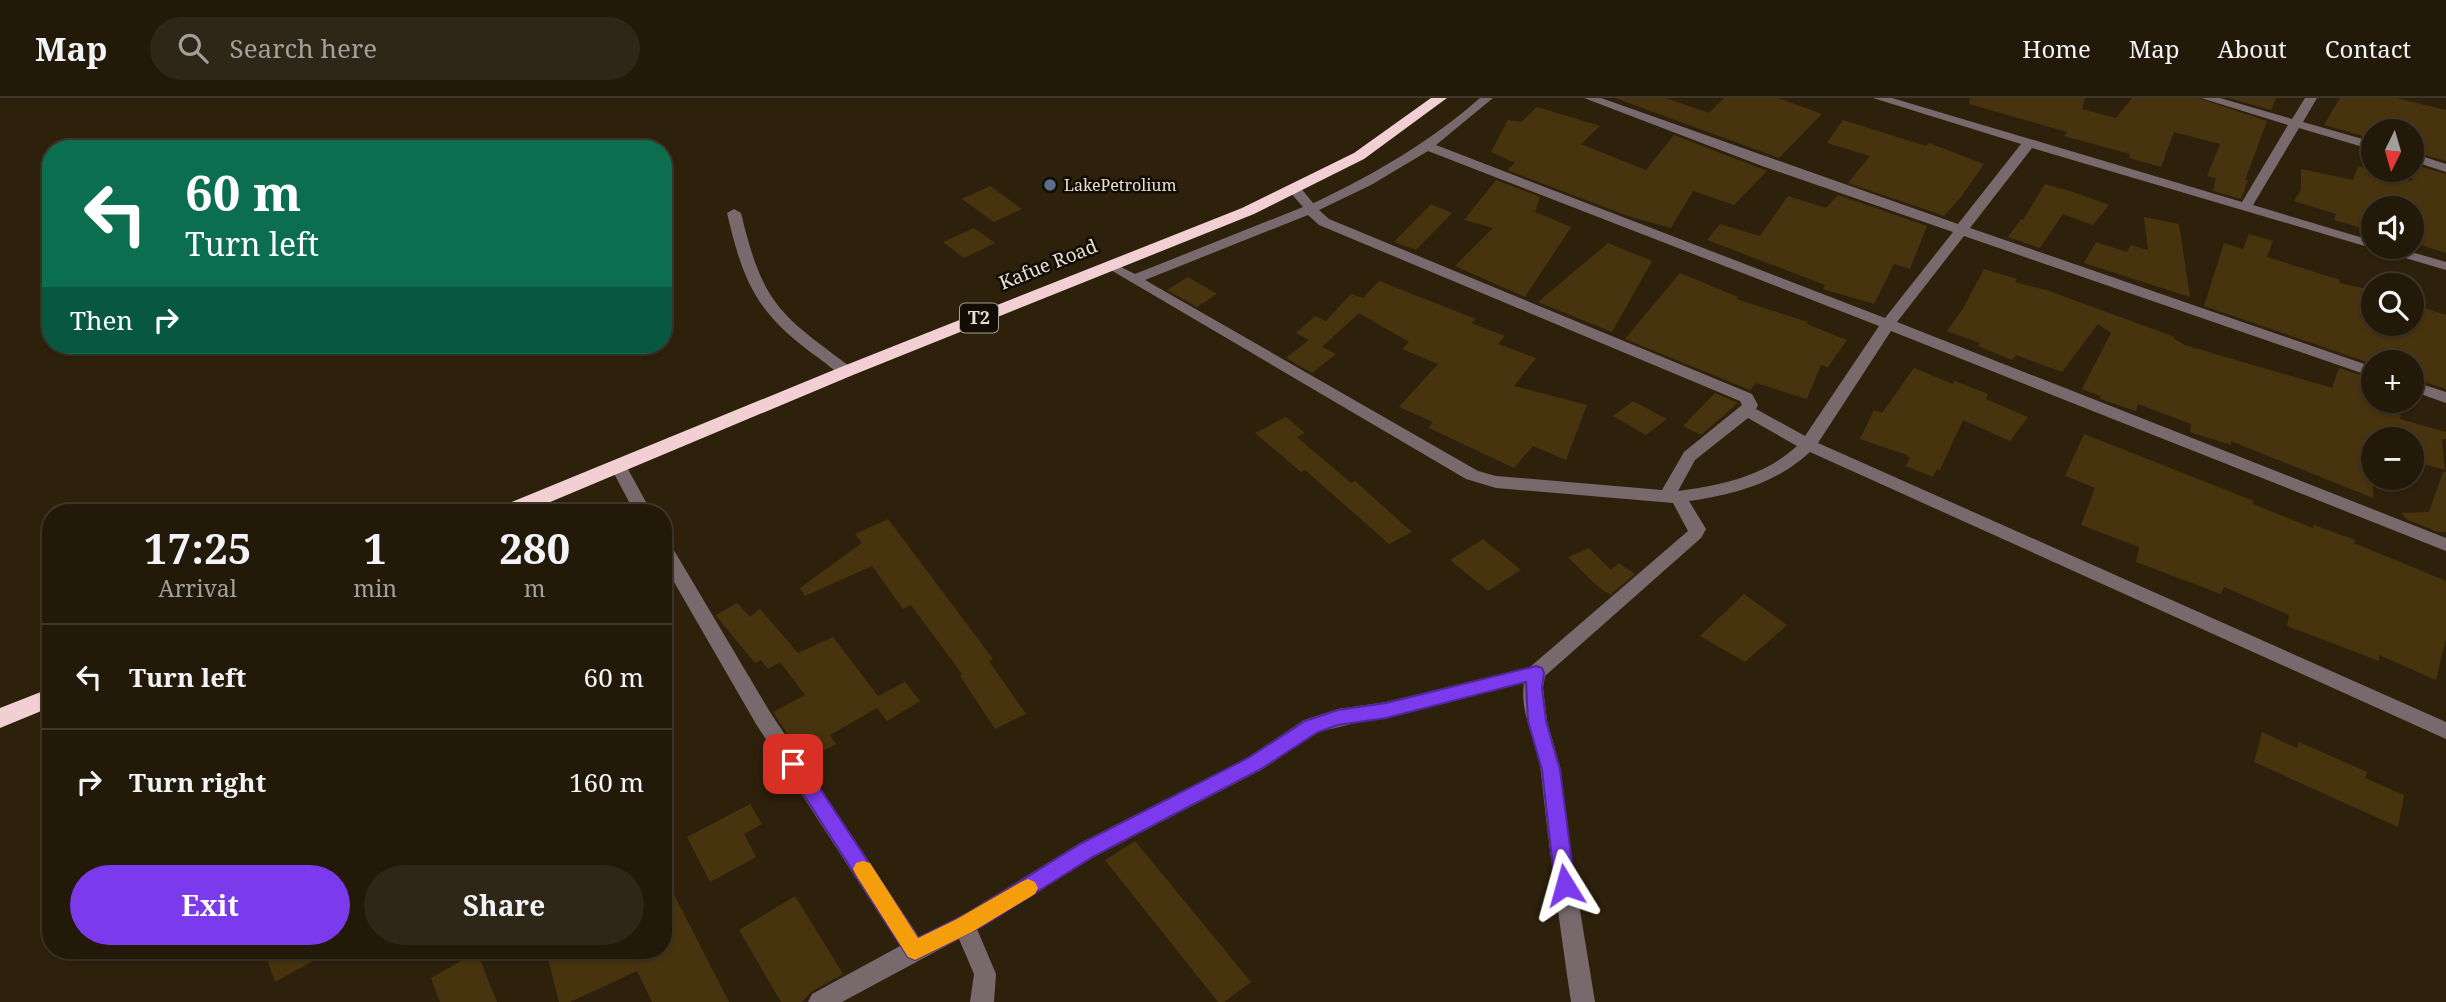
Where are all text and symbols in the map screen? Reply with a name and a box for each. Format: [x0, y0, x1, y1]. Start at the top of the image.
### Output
search box [150, 17, 640, 80]
text: Map [35, 26, 108, 71]
icon: search [174, 29, 212, 67]
text: Search here [230, 30, 377, 66]
text: Home [2022, 32, 2091, 65]
text: Map [2129, 32, 2180, 65]
text: About [2218, 32, 2287, 65]
text: Contact [2325, 32, 2411, 65]
north arrow [2361, 119, 2424, 182]
map controls [2361, 119, 2424, 490]
text: 60 m [185, 159, 301, 225]
icon: left [70, 168, 161, 259]
place label: LakePetrolium [1064, 174, 1177, 196]
marker: LakePetrolium [1042, 177, 1058, 193]
button: sound [2361, 196, 2424, 259]
text: Turn left [185, 222, 319, 265]
street label: Kafue Road [995, 232, 1101, 296]
button: search [2361, 273, 2424, 336]
icon: right [147, 301, 185, 339]
text: Then [70, 302, 133, 338]
road number: T2 [960, 303, 998, 332]
button: + [2361, 350, 2424, 413]
button: − [2361, 427, 2424, 490]
text: 17:25 [144, 519, 251, 576]
text: 1 [363, 519, 387, 576]
text: 280 [499, 519, 570, 576]
text: Arrival [158, 572, 237, 604]
text: min [353, 572, 397, 604]
text: m [524, 572, 545, 604]
icon: left [70, 658, 108, 696]
text: Turn left [129, 659, 246, 695]
text: 60 m [584, 659, 644, 695]
pin [763, 734, 823, 794]
icon: arrive [774, 745, 812, 783]
icon: right [70, 763, 108, 801]
text: Turn right [129, 764, 266, 800]
text: 160 m [569, 764, 644, 800]
position arrow [1528, 848, 1602, 922]
button: Exit [70, 865, 350, 945]
button: Share [364, 865, 644, 945]

